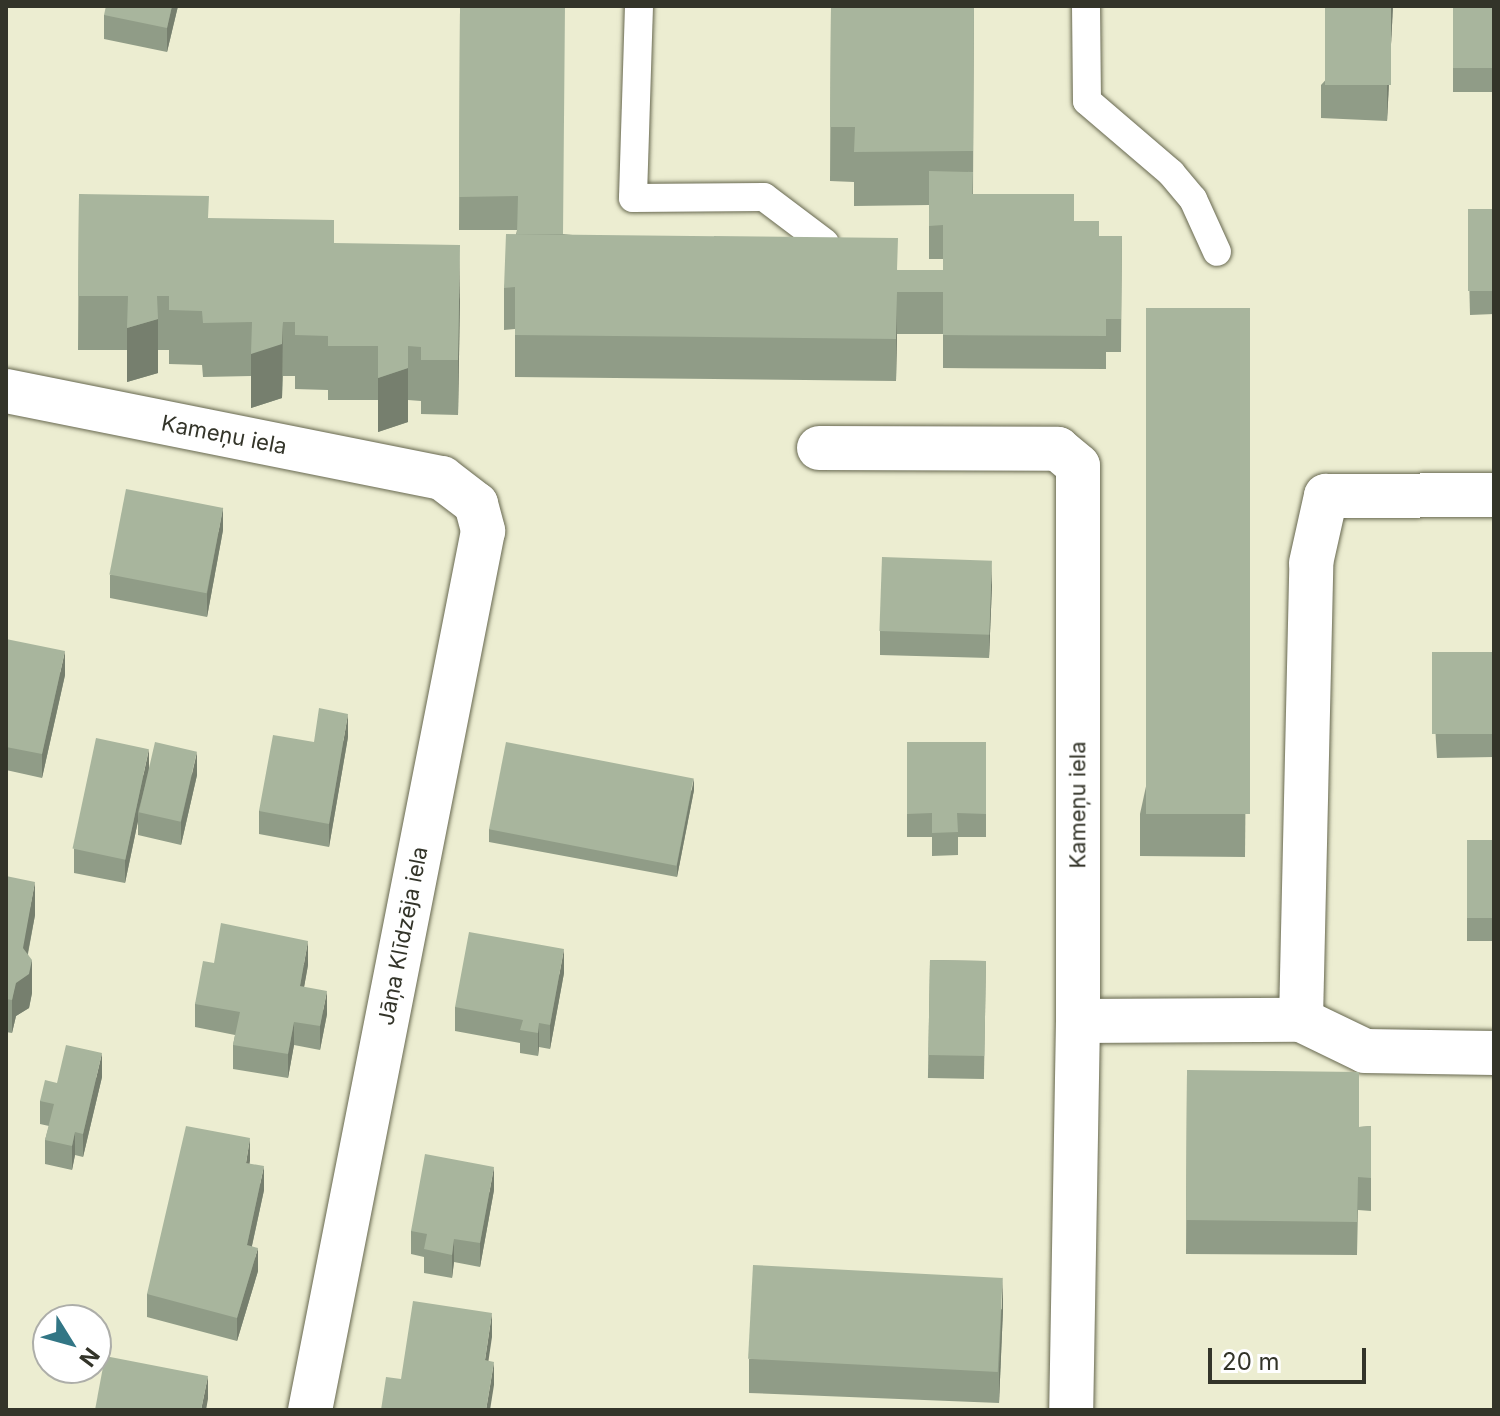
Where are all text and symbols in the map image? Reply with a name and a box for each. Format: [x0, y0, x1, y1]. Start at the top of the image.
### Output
street label: Kameņu iela [159, 410, 289, 460]
street label: Kameņu iela [1065, 741, 1091, 869]
street label: Jāņa Klīdzēja iela [373, 844, 433, 1028]
north arrow [32, 1304, 112, 1384]
scale bar [1212, 1332, 1370, 1382]
text: N [74, 1343, 105, 1372]
text: 20 m [1222, 1347, 1280, 1376]

